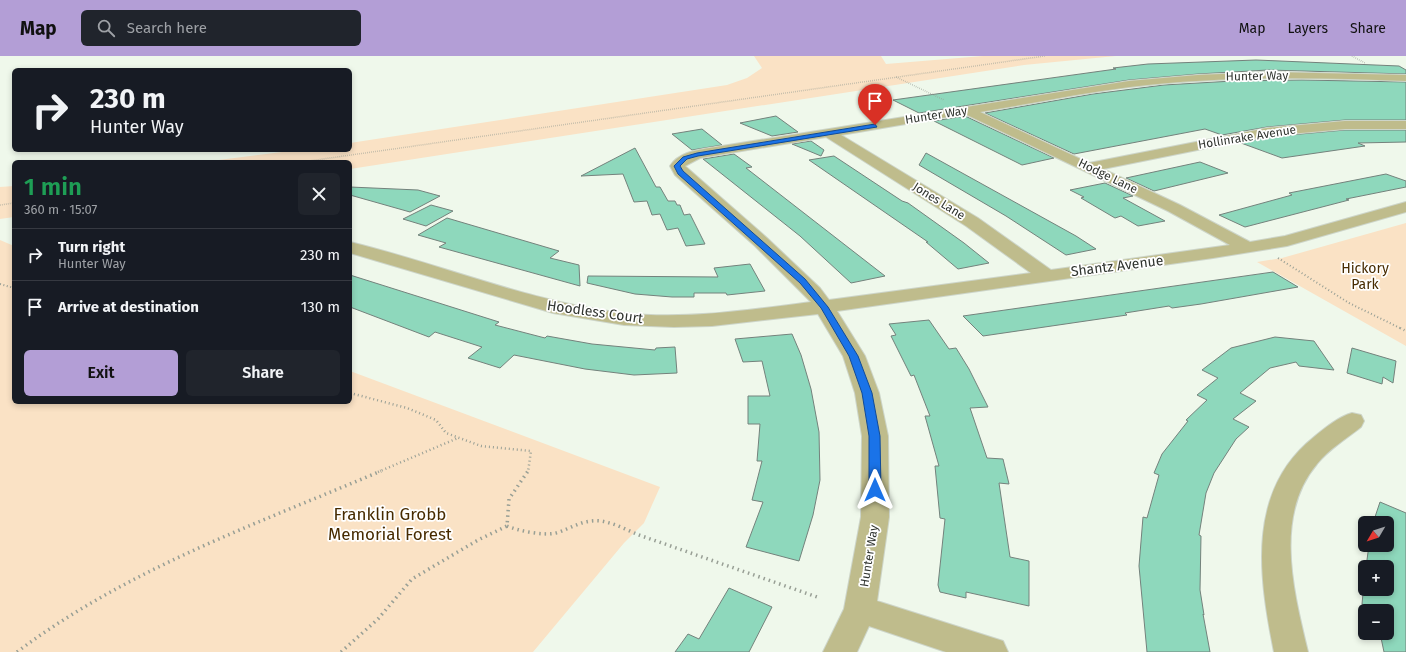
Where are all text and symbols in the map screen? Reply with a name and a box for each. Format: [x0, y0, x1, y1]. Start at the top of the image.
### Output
search box [81, 10, 361, 46]
text: Map [20, 17, 57, 40]
icon: search [95, 17, 117, 39]
text: Search here [127, 19, 207, 37]
text: Map [1239, 20, 1265, 37]
text: Layers [1287, 20, 1328, 37]
text: Share [1350, 20, 1386, 37]
street label: Hunter Way [1226, 68, 1288, 84]
text: 230 m [90, 82, 166, 115]
icon: right [24, 84, 76, 136]
pin [858, 84, 892, 125]
icon: arrive [864, 90, 886, 112]
street label: Hunter Way [904, 103, 968, 127]
text: Hunter Way [90, 116, 184, 138]
street label: Hollinrake Avenue [1197, 122, 1297, 152]
street label: Hodge Lane [1076, 156, 1140, 196]
text: 1 min [24, 173, 82, 201]
button: close [298, 173, 340, 215]
street label: Jones Lane [910, 179, 968, 223]
text: 360 m · 15:07 [24, 202, 97, 217]
text: Turn right [58, 238, 125, 256]
icon: right [24, 244, 46, 266]
text: 230 m [300, 246, 340, 264]
street label: Shantz Avenue [1070, 252, 1164, 280]
text: Hunter Way [58, 256, 126, 271]
park label: Hickory Park [1341, 260, 1389, 293]
icon: arrive [24, 296, 46, 318]
street label: Hoodless Court [546, 297, 645, 327]
text: Arrive at destination [58, 298, 199, 316]
text: 130 m [301, 298, 340, 316]
button: Exit [24, 350, 178, 396]
button: Share [186, 350, 340, 396]
position arrow [854, 469, 896, 511]
park label: Franklin Grobb Memorial Forest [328, 504, 453, 545]
north arrow [1358, 516, 1394, 552]
map controls [1358, 516, 1394, 640]
street label: Hunter Way [857, 524, 881, 588]
button: + [1358, 560, 1394, 596]
button: − [1358, 604, 1394, 640]

